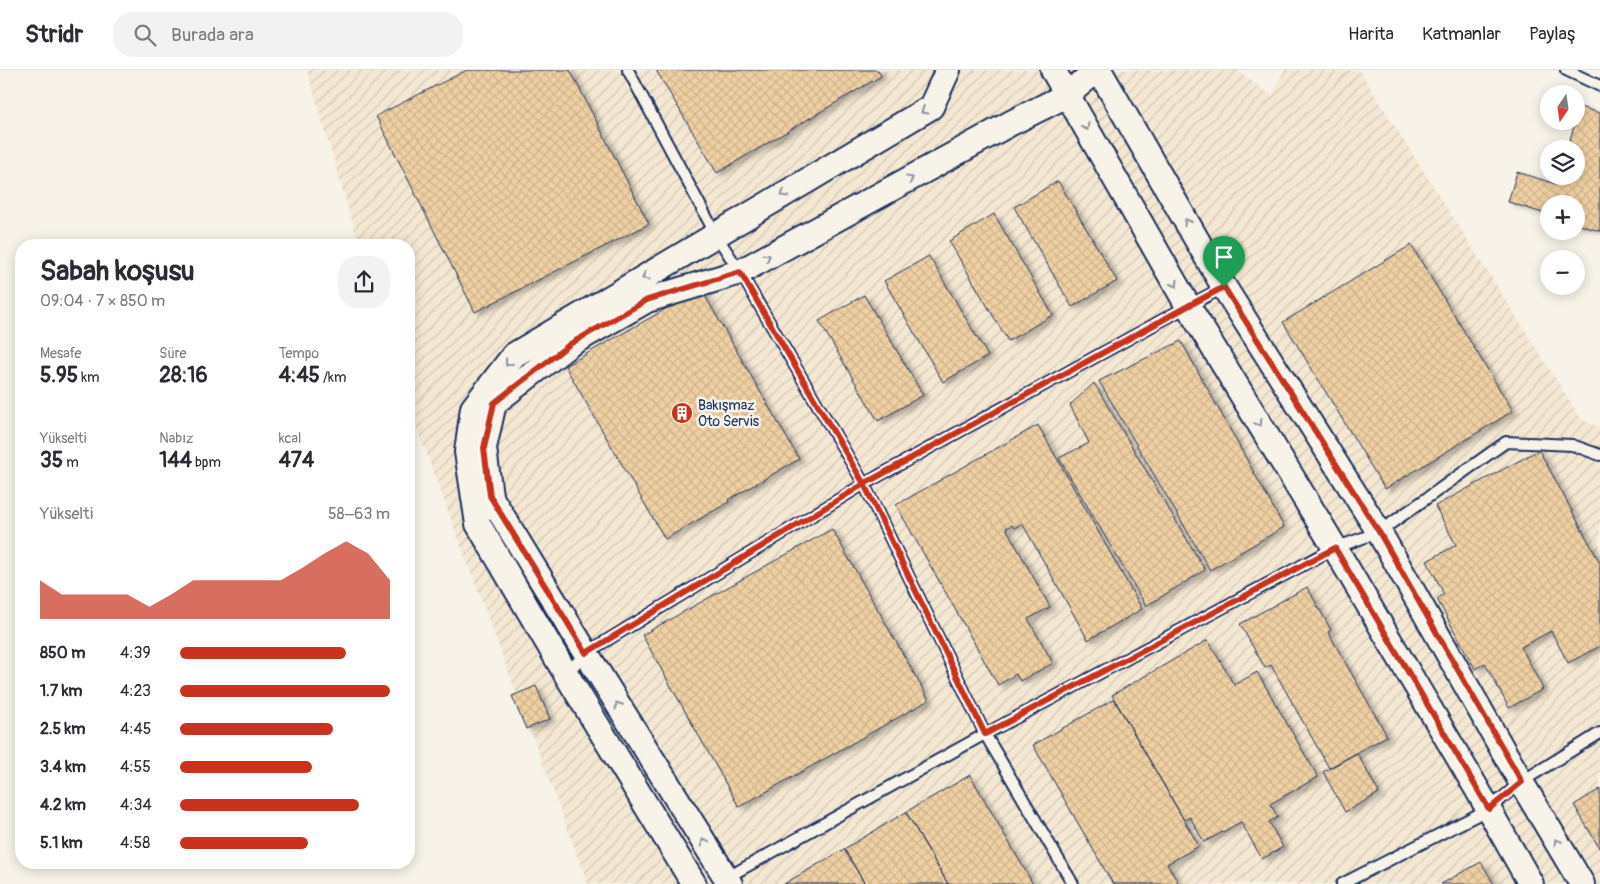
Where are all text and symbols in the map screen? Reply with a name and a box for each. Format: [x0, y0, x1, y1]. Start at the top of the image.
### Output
search box [113, 12, 463, 57]
text: Stridr [25, 20, 83, 49]
icon: search [131, 21, 159, 49]
text: Burada ara [171, 23, 254, 47]
text: Harita [1348, 23, 1394, 46]
text: Katmanlar [1422, 23, 1501, 46]
text: Paylaş [1529, 23, 1575, 46]
north arrow [1540, 85, 1585, 130]
map controls [1540, 85, 1585, 295]
one-way arrow [920, 105, 929, 114]
one-way arrow [1079, 122, 1089, 131]
button: layers [1540, 140, 1585, 185]
one-way arrow [904, 175, 913, 185]
one-way arrow [781, 188, 790, 198]
button: + [1540, 195, 1585, 240]
one-way arrow [1183, 218, 1193, 227]
pin [1203, 236, 1245, 287]
icon: arrive [1210, 243, 1238, 271]
button: − [1540, 250, 1585, 295]
one-way arrow [762, 253, 771, 263]
text: Sabah koşusu [40, 254, 195, 289]
button: share [338, 256, 390, 308]
one-way arrow [641, 271, 650, 281]
one-way arrow [1169, 278, 1179, 287]
text: 09:04 · 7 × 850 m [40, 291, 165, 311]
text: Mesafe [40, 345, 82, 362]
text: Süre [159, 345, 186, 362]
text: Tempo [279, 345, 319, 362]
one-way arrow [504, 358, 513, 367]
text: 5.95 [40, 362, 78, 389]
text: 28:16 [159, 362, 208, 389]
text: 4:45 [279, 362, 320, 389]
text: km [78, 369, 100, 386]
text: /km [320, 369, 346, 386]
place label: Bakışmaz Oto Servis [698, 397, 760, 430]
building icon: Bakışmaz Oto Servis [670, 401, 694, 425]
one-way arrow [1252, 417, 1262, 426]
text: Yükselti [40, 430, 87, 447]
text: Nabız [159, 430, 193, 447]
text: kcal [279, 430, 301, 447]
text: 35 [40, 447, 63, 474]
text: 144 [159, 447, 192, 474]
text: 474 [279, 447, 314, 474]
text: m [63, 454, 79, 471]
text: bpm [192, 454, 221, 471]
text: Yükselti [40, 504, 93, 524]
text: 58–63 m [328, 504, 390, 524]
text: 850 m [40, 643, 85, 663]
text: 4:39 [120, 643, 151, 663]
text: 1.7 km [40, 681, 83, 701]
text: 4:23 [120, 681, 151, 701]
one-way arrow [615, 701, 624, 710]
text: 2.5 km [40, 719, 85, 739]
text: 4:45 [120, 719, 152, 739]
text: 3.4 km [40, 757, 86, 777]
text: 4:55 [120, 757, 151, 777]
text: 4.2 km [40, 795, 86, 815]
text: 4:34 [120, 795, 152, 815]
text: 5.1 km [40, 833, 83, 853]
text: 4:58 [120, 833, 150, 853]
one-way arrow [1554, 838, 1564, 847]
one-way arrow [701, 839, 711, 848]

